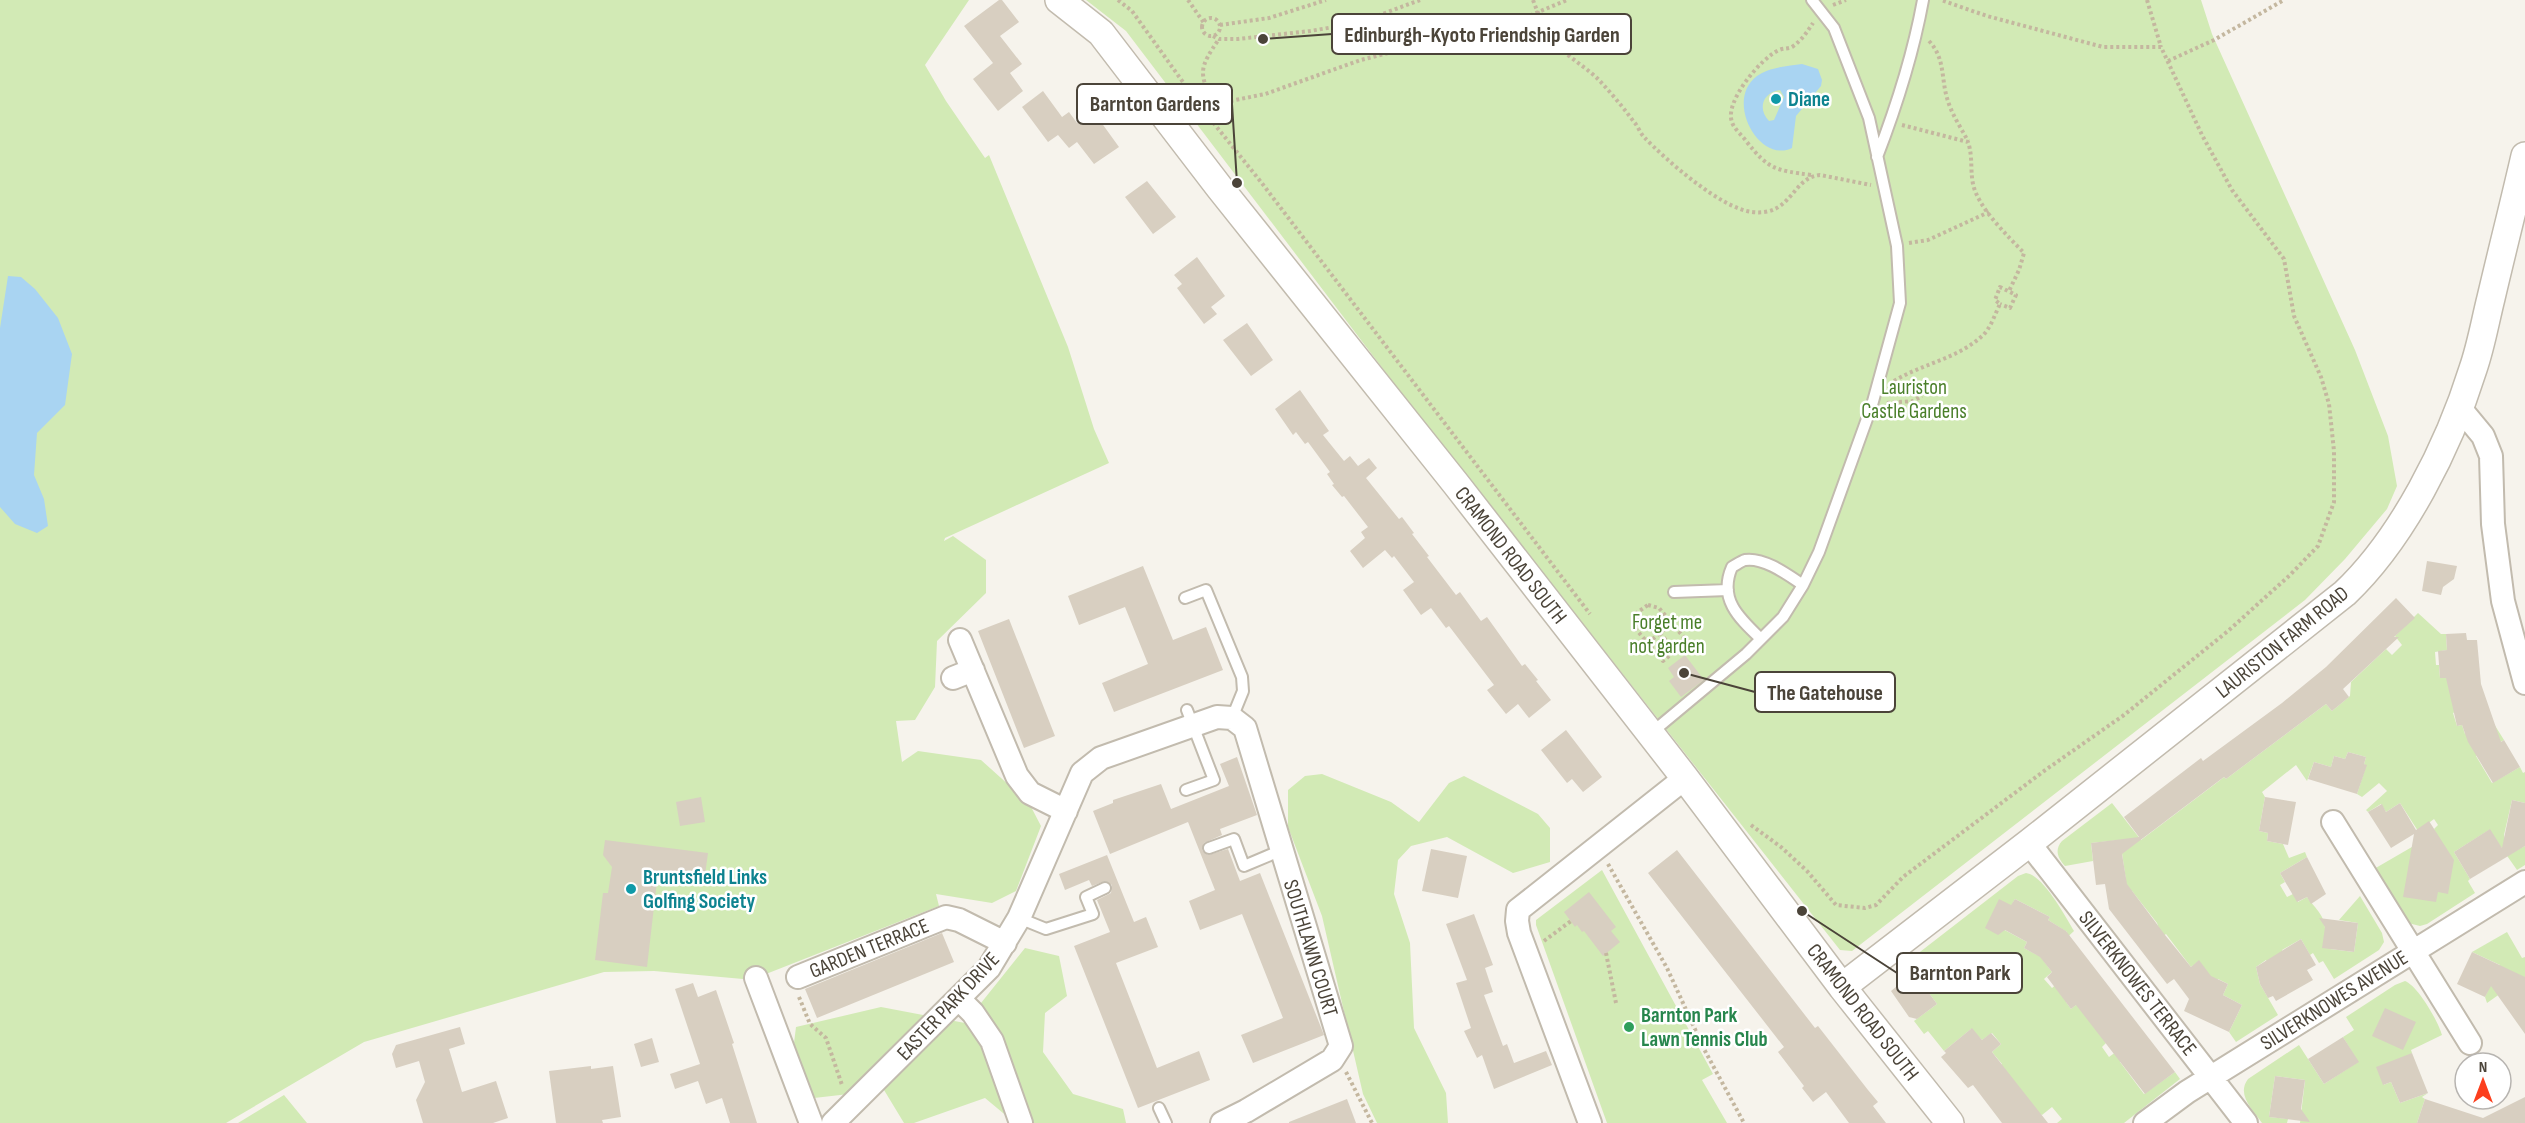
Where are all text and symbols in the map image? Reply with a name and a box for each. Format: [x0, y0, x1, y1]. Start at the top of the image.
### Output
callout: Edinburgh-Kyoto Friendship Garden [1332, 14, 1631, 54]
text: Edinburgh-Kyoto Friendship Garden [1344, 22, 1620, 49]
callout: Barnton Gardens [1077, 84, 1232, 124]
place label: Diane [1788, 87, 1830, 112]
text: Barnton Gardens [1090, 91, 1220, 118]
marker: Diane [1769, 92, 1783, 106]
park label: Lauriston Castle Gardens [1861, 375, 1967, 424]
street label: CRAMOND ROAD SOUTH [1449, 482, 1572, 629]
street label: LAURISTON FARM ROAD [2211, 581, 2354, 704]
park label: Forget me not garden [1629, 610, 1705, 659]
callout: The Gatehouse [1755, 672, 1895, 712]
text: The Gatehouse [1767, 680, 1883, 707]
place label: Bruntsfield Links Golfing Society [643, 865, 767, 914]
street label: SOUTHLAWN COURT [1278, 877, 1343, 1020]
marker: Bruntsfield Links Golfing Society [624, 882, 638, 896]
street label: SILVERKNOWES TERRACE [2073, 906, 2202, 1061]
street label: GARDEN TERRACE [806, 913, 932, 984]
street label: CRAMOND ROAD SOUTH [1801, 939, 1924, 1086]
street label: SILVERKNOWES AVENUE [2256, 945, 2413, 1056]
street label: EASTER PARK DRIVE [892, 947, 1005, 1066]
callout: Barnton Park [1897, 953, 2022, 993]
text: Barnton Park [1910, 960, 2011, 987]
place label: Barnton Park Lawn Tennis Club [1641, 1003, 1768, 1052]
marker: Barnton Park Lawn Tennis Club [1622, 1020, 1636, 1034]
north arrow [2453, 1051, 2513, 1111]
text: N [2479, 1058, 2487, 1077]

